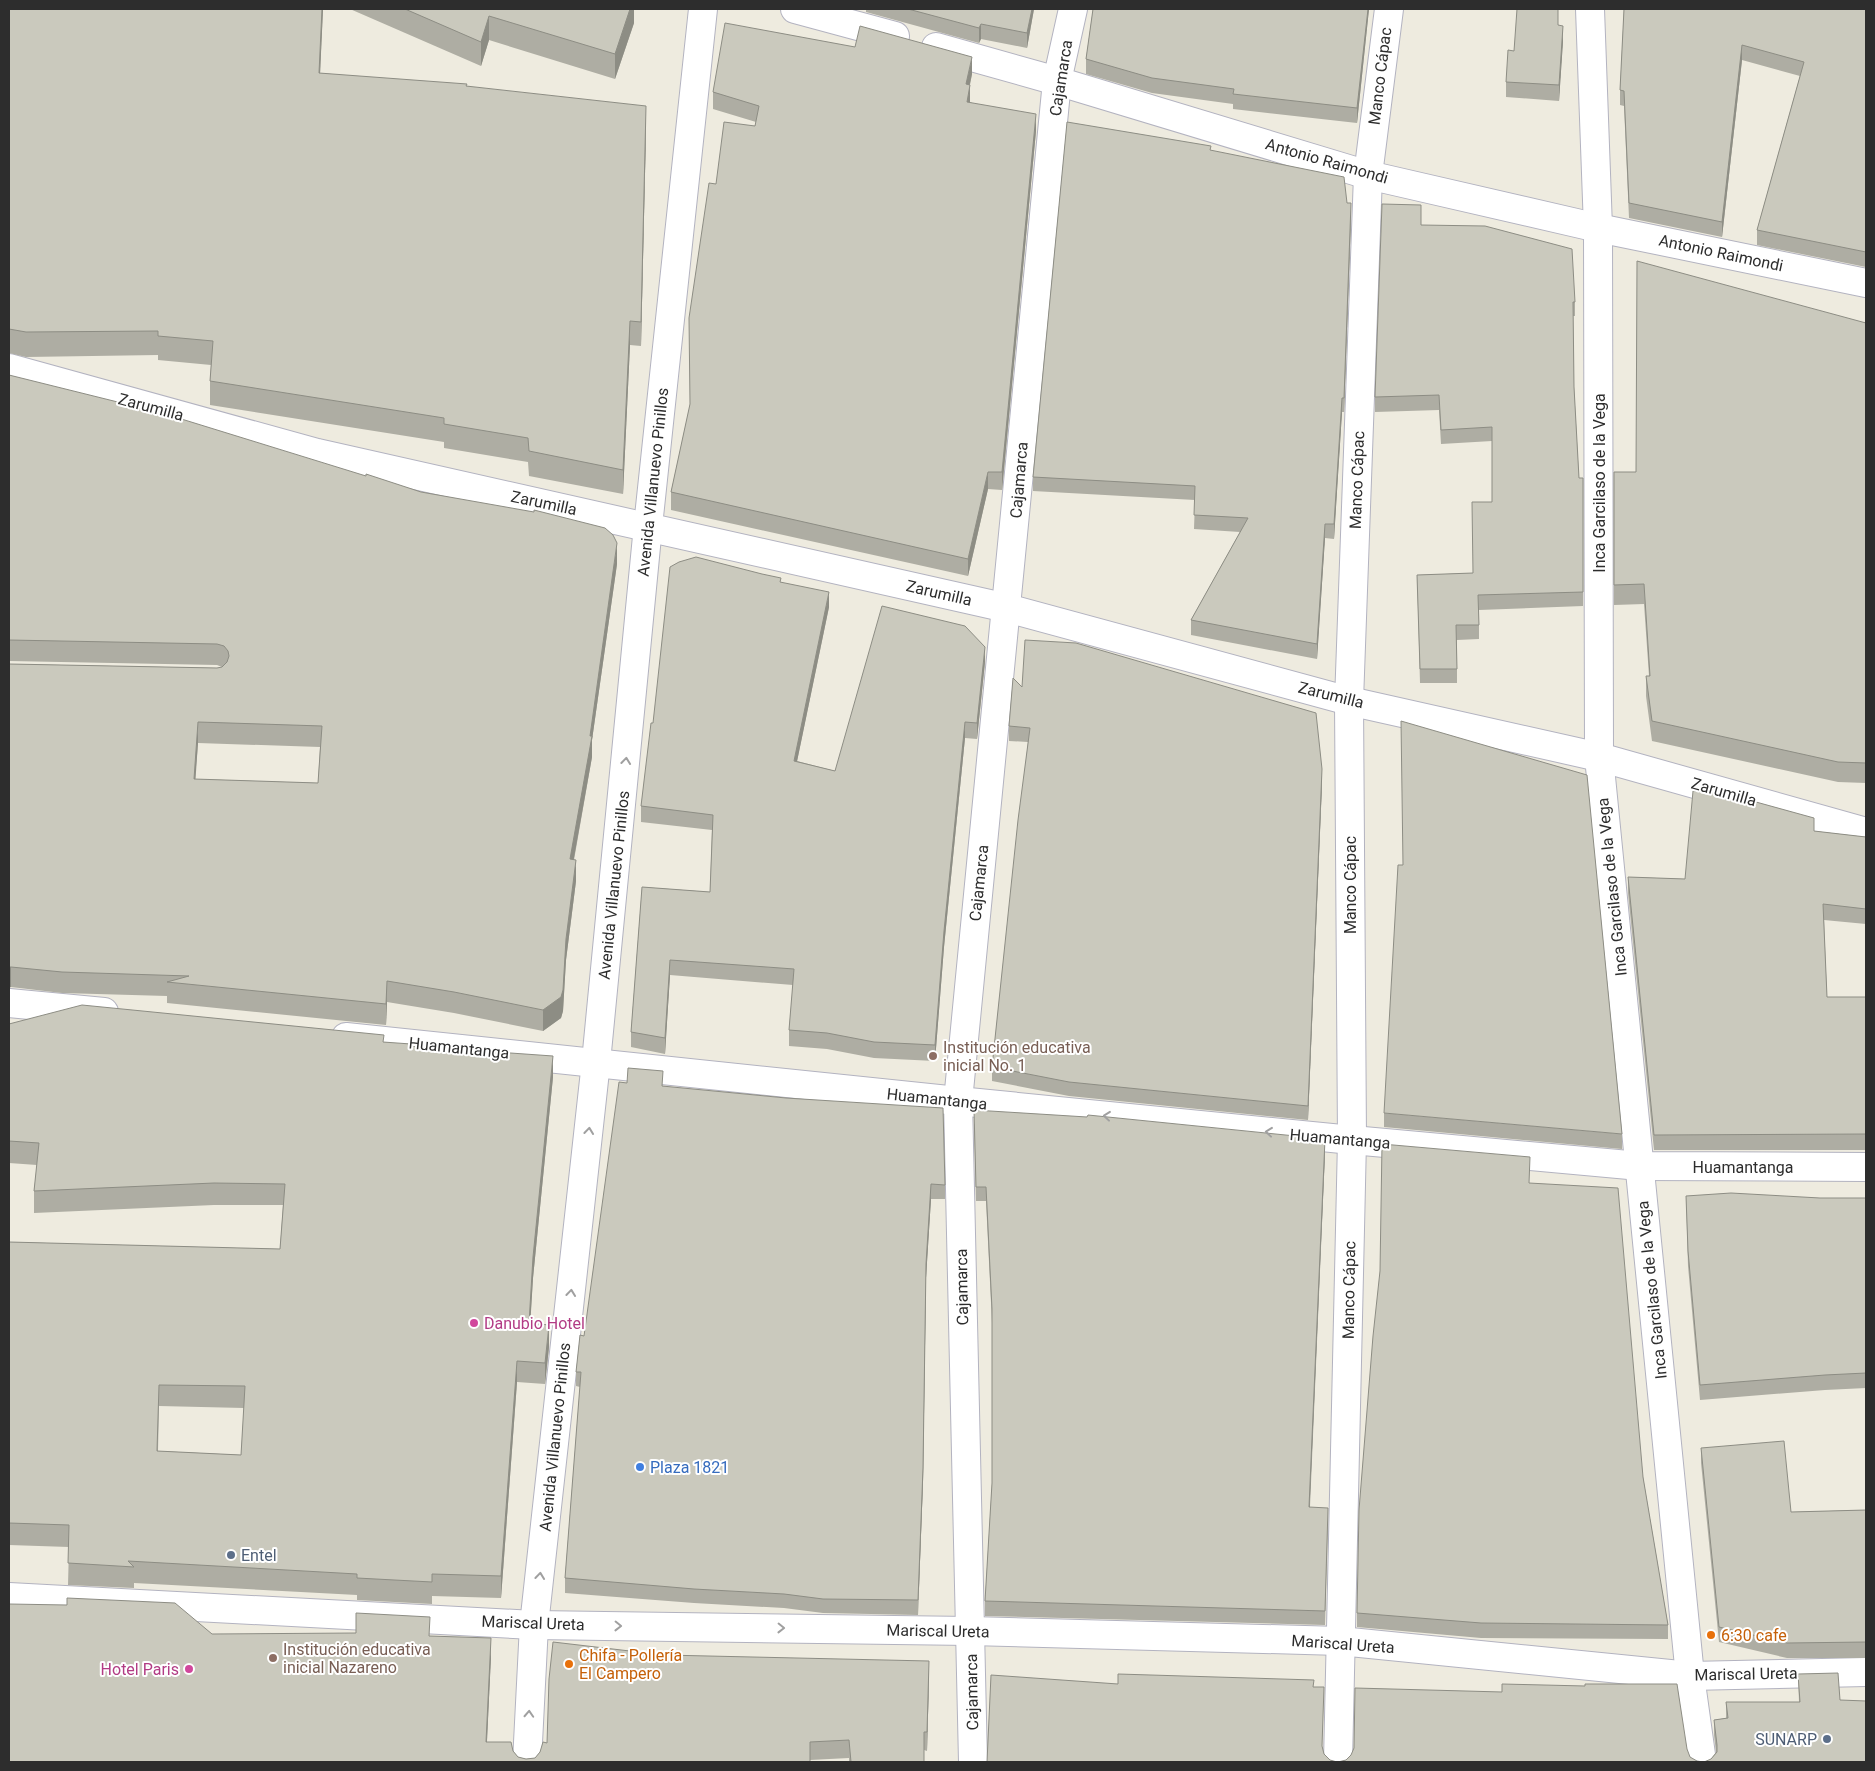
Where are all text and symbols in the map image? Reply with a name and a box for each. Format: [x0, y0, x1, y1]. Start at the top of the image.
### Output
street label: Manco Cápac [1365, 26, 1395, 126]
street label: Cajamarca [1046, 39, 1076, 117]
street label: Antonio Raimondi [1264, 134, 1390, 188]
street label: Antonio Raimondi [1657, 231, 1785, 275]
street label: Avenida Villanuevo Pinillos [634, 387, 672, 577]
street label: Zarumilla [116, 389, 186, 425]
street label: Inca Garcilaso de la Vega [1590, 393, 1609, 573]
street label: Manco Cápac [1346, 431, 1368, 529]
street label: Cajamarca [1006, 441, 1032, 519]
street label: Zarumilla [509, 487, 579, 519]
street label: Zarumilla [904, 576, 974, 610]
street label: Zarumilla [1296, 678, 1366, 712]
one-way arrow [620, 756, 631, 764]
street label: Zarumilla [1689, 774, 1759, 810]
street label: Avenida Villanuevo Pinillos [595, 790, 633, 980]
street label: Inca Garcilaso de la Vega [1593, 797, 1631, 977]
street label: Manco Cápac [1341, 836, 1360, 934]
street label: Cajamarca [966, 844, 992, 922]
street label: Huamantanga [408, 1033, 510, 1063]
place label: Institución educativa inicial No. 1 [943, 1038, 1091, 1075]
marker: Institución educativa inicial No. 1 [927, 1050, 939, 1062]
street label: Huamantanga [886, 1084, 988, 1114]
one-way arrow [1103, 1111, 1111, 1122]
street label: Huamantanga [1289, 1125, 1391, 1153]
one-way arrow [583, 1127, 594, 1135]
one-way arrow [1264, 1127, 1272, 1138]
street label: Huamantanga [1693, 1158, 1793, 1177]
street label: Inca Garcilaso de la Vega [1633, 1200, 1671, 1380]
street label: Manco Cápac [1339, 1241, 1359, 1339]
street label: Cajamarca [952, 1248, 972, 1326]
one-way arrow [565, 1288, 576, 1296]
place label: Danubio Hotel [484, 1314, 585, 1333]
marker: Danubio Hotel [468, 1317, 480, 1329]
street label: Avenida Villanuevo Pinillos [536, 1342, 574, 1532]
place label: Plaza 1821 [650, 1458, 729, 1477]
marker: Plaza 1821 [634, 1461, 646, 1473]
place label: Entel [241, 1546, 277, 1565]
marker: Entel [225, 1549, 237, 1561]
one-way arrow [534, 1572, 545, 1580]
street label: Mariscal Ureta [481, 1612, 585, 1634]
one-way arrow [614, 1621, 622, 1631]
street label: Mariscal Ureta [886, 1621, 990, 1641]
one-way arrow [777, 1623, 785, 1633]
place label: 6:30 cafe [1721, 1626, 1787, 1645]
marker: 6:30 cafe [1705, 1629, 1717, 1641]
street label: Mariscal Ureta [1291, 1631, 1395, 1657]
place label: Institución educativa inicial Nazareno [283, 1640, 431, 1677]
place label: Chifa - Pollería El Campero [579, 1646, 682, 1683]
marker: Institución educativa inicial Nazareno [267, 1652, 279, 1664]
street label: Cajamarca [962, 1653, 982, 1731]
marker: Chifa - Pollería El Campero [563, 1658, 575, 1670]
place label: Hotel Paris [101, 1660, 179, 1679]
marker: Hotel Paris [183, 1663, 195, 1675]
street label: Mariscal Ureta [1694, 1664, 1798, 1684]
one-way arrow [524, 1709, 535, 1717]
place label: SUNARP [1755, 1730, 1817, 1749]
marker: SUNARP [1821, 1733, 1833, 1745]

